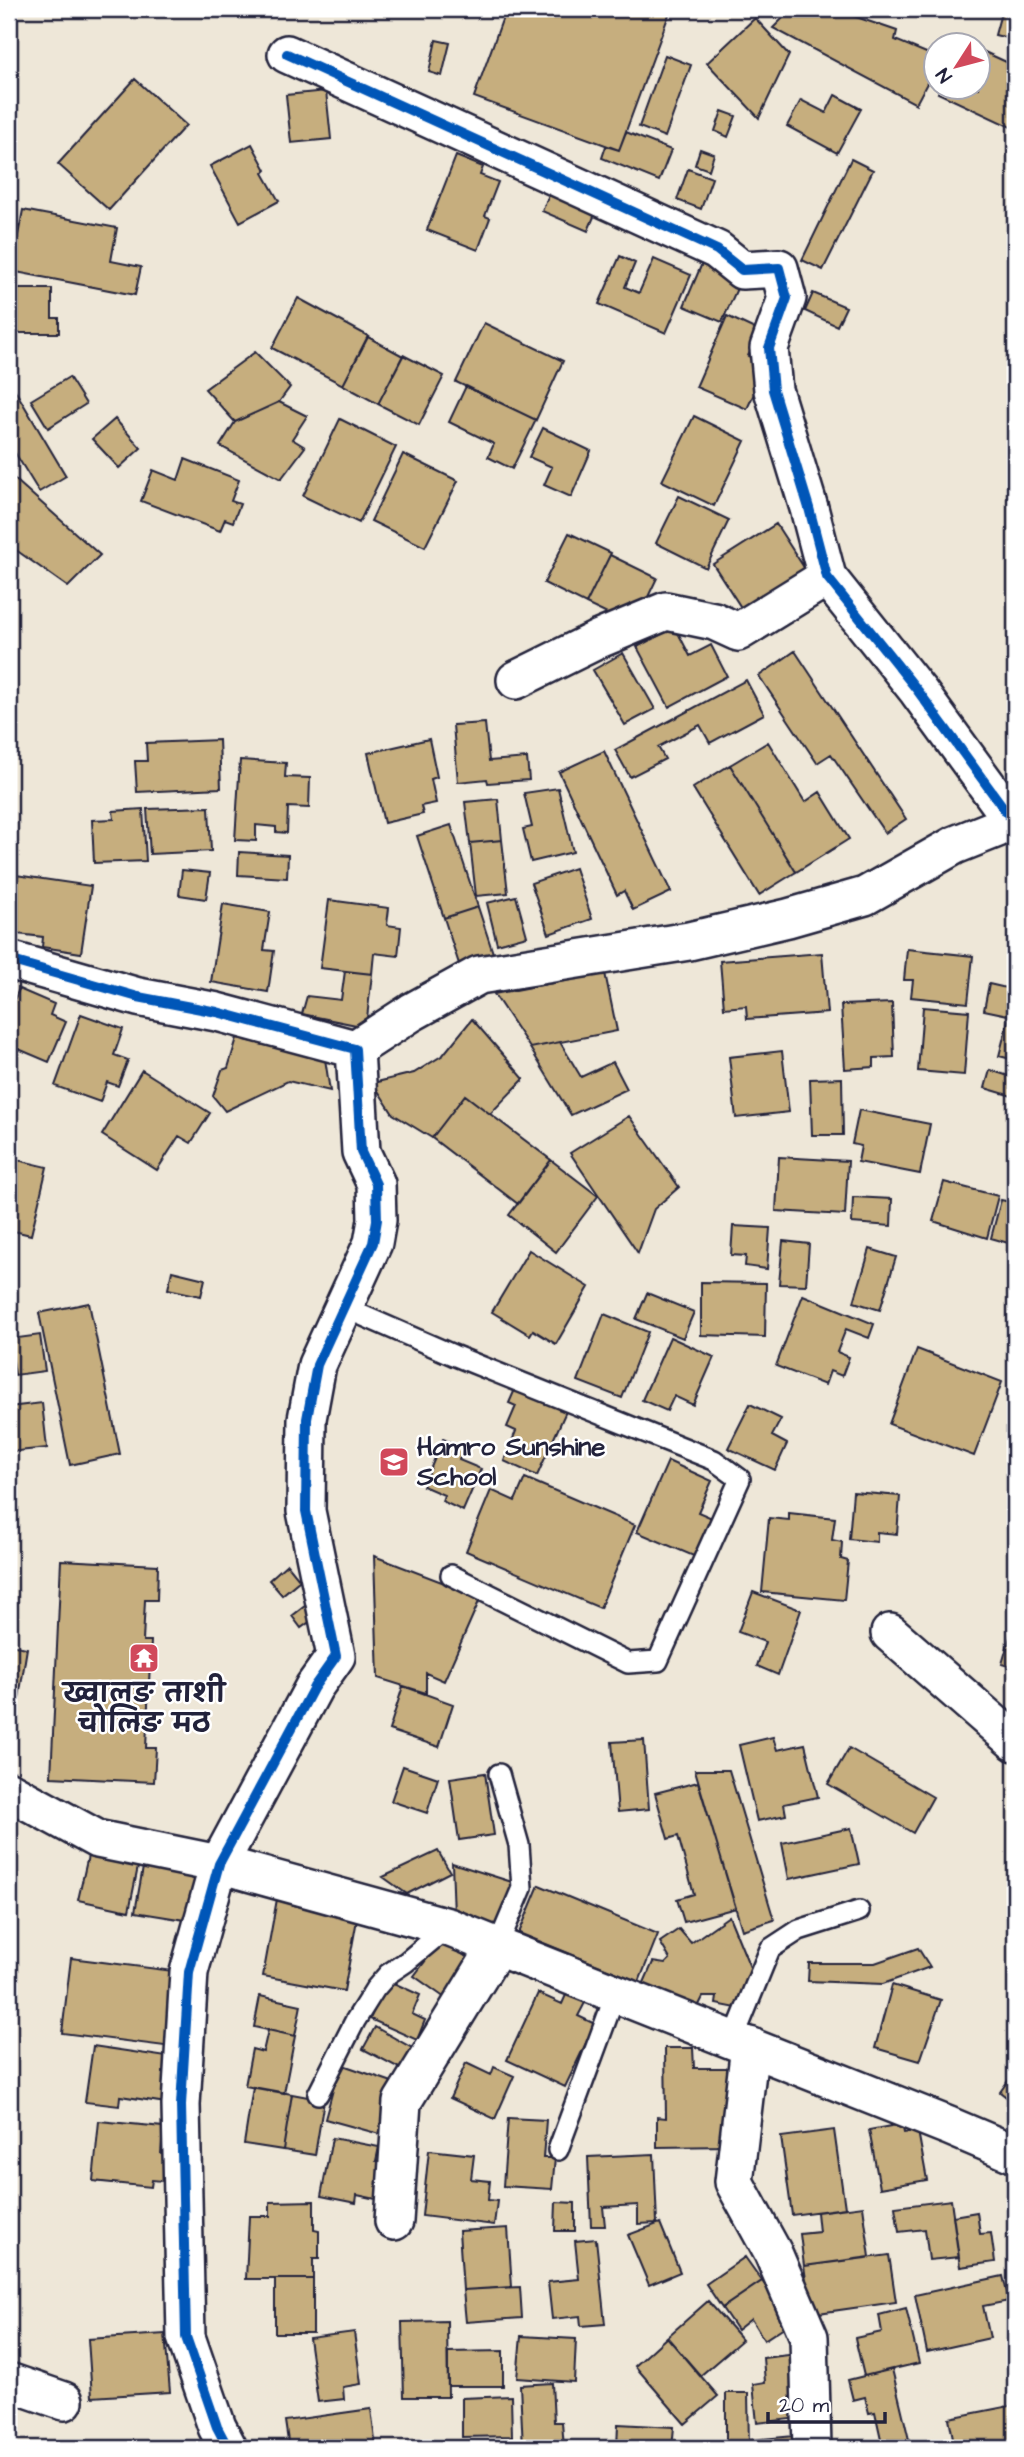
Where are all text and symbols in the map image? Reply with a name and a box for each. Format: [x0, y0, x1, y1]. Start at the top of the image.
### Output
north arrow [922, 32, 992, 102]
text: N [930, 62, 959, 88]
place label: Hamro Sunshine School [416, 1429, 605, 1495]
school or university icon: Hamro Sunshine School [377, 1445, 411, 1479]
temple icon: ख्वालुङ ताशी चोलिङ मठ [127, 1641, 161, 1675]
place label: ख्वालुङ ताशी चोलिङ मठ [61, 1673, 227, 1742]
scale bar [768, 2380, 886, 2424]
text: 20 m [779, 2391, 830, 2420]

